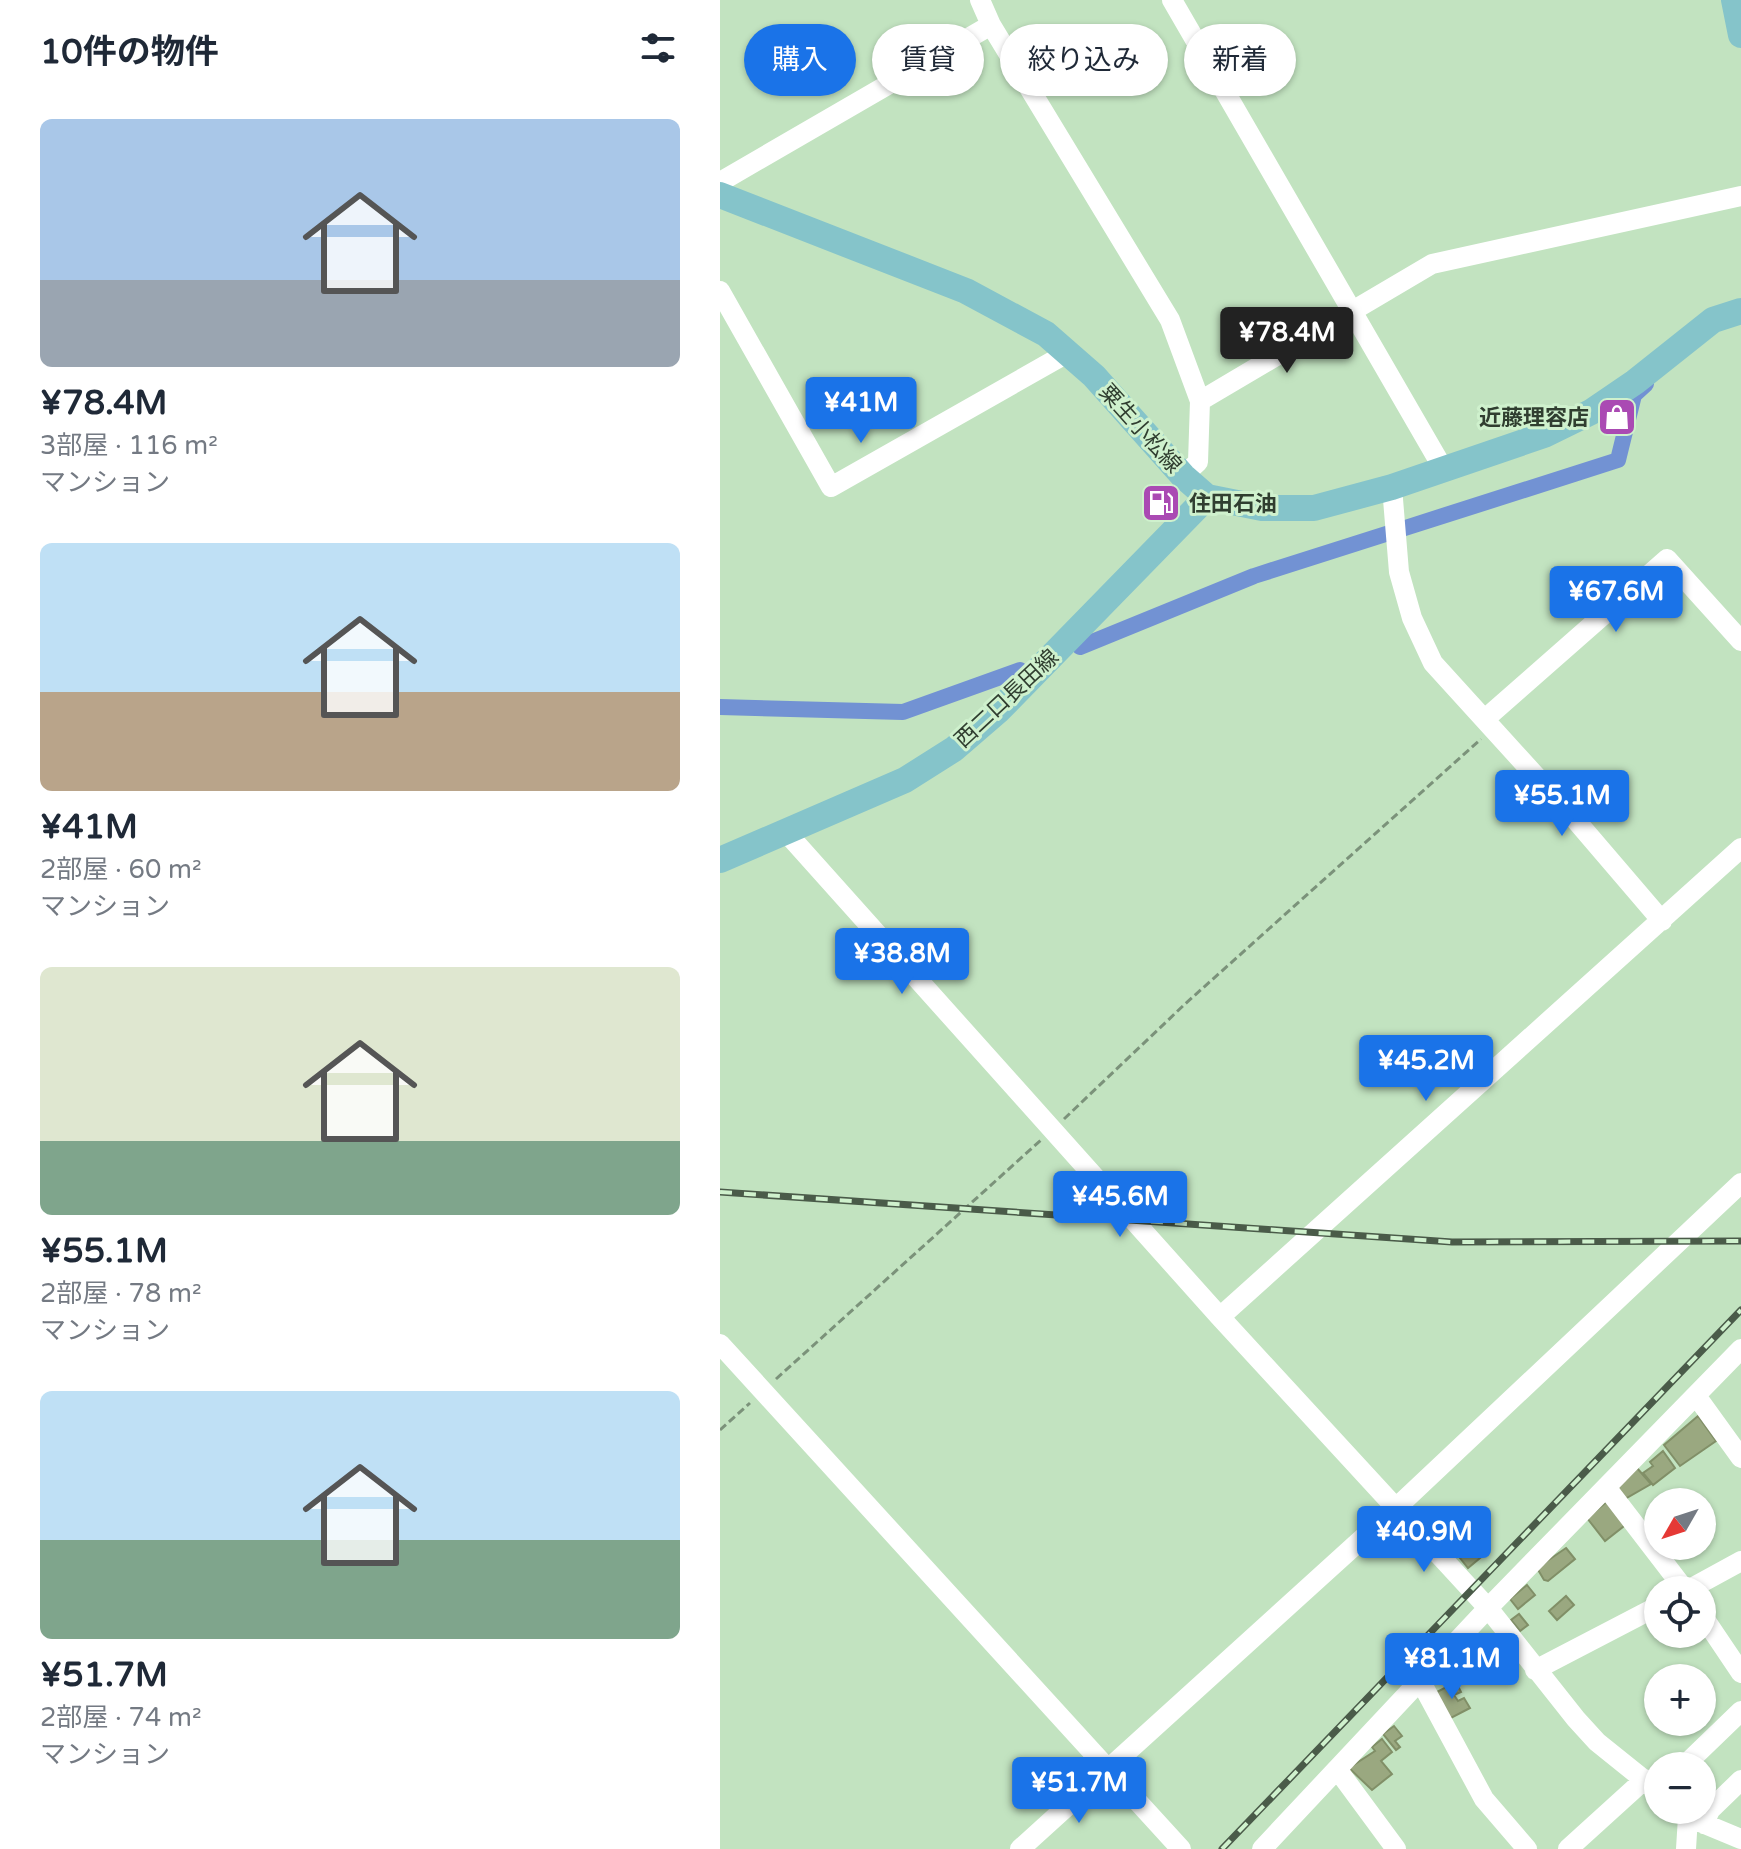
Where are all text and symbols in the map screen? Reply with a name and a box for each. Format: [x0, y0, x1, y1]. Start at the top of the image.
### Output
chip: 購入 [744, 24, 856, 96]
chip: 賃貸 [872, 24, 984, 96]
chip: 絞り込み [1000, 24, 1168, 96]
chip: 新着 [1184, 24, 1296, 96]
icon: filters [636, 26, 680, 70]
text: 10件の物件 [40, 32, 219, 73]
icon: home [288, 171, 432, 315]
pin: ¥78.4M [1222, 307, 1352, 375]
text: ¥78.4M [1238, 317, 1336, 348]
pin: ¥41M [814, 377, 908, 445]
street label: 粟生小松線 [1094, 379, 1187, 478]
text: ¥78.4M [40, 383, 167, 424]
text: ¥41M [824, 387, 898, 418]
shop icon: 近藤理容店 [1596, 396, 1638, 438]
place label: 近藤理容店 [1479, 405, 1589, 431]
text: 3部屋 · 116 m² [40, 430, 218, 461]
text: マンション [40, 467, 170, 498]
fuel station icon: 住田石油 [1140, 482, 1182, 524]
place label: 住田石油 [1189, 491, 1277, 517]
pin: ¥67.6M [1551, 566, 1681, 634]
text: ¥67.6M [1568, 576, 1664, 607]
icon: home [288, 595, 432, 739]
street label: 西二口長田線 [950, 644, 1064, 753]
pin: ¥55.1M [1497, 770, 1627, 838]
text: ¥55.1M [1513, 780, 1611, 811]
text: ¥41M [40, 807, 138, 848]
text: 2部屋 · 60 m² [40, 854, 202, 885]
text: マンション [40, 891, 170, 922]
pin: ¥38.8M [837, 928, 967, 996]
text: ¥38.8M [853, 938, 951, 969]
icon: home [288, 1019, 432, 1163]
pin: ¥45.2M [1361, 1035, 1491, 1103]
text: ¥45.2M [1377, 1045, 1475, 1076]
pin: ¥45.6M [1055, 1171, 1185, 1239]
text: ¥45.6M [1071, 1181, 1169, 1212]
text: ¥55.1M [40, 1231, 168, 1272]
text: 2部屋 · 78 m² [40, 1278, 202, 1309]
text: マンション [40, 1315, 170, 1346]
icon: home [288, 1443, 432, 1587]
north arrow [1644, 1488, 1716, 1560]
map controls [1644, 1488, 1716, 1824]
pin: ¥40.9M [1359, 1506, 1489, 1574]
text: ¥40.9M [1375, 1516, 1473, 1547]
button: locate [1644, 1576, 1716, 1648]
pin: ¥81.1M [1387, 1633, 1517, 1701]
text: ¥81.1M [1403, 1643, 1501, 1674]
text: ¥51.7M [40, 1655, 168, 1696]
button: + [1644, 1664, 1716, 1736]
text: 2部屋 · 74 m² [40, 1702, 202, 1733]
text: マンション [40, 1739, 170, 1770]
button: − [1644, 1752, 1716, 1824]
pin: ¥51.7M [1014, 1757, 1144, 1825]
text: ¥51.7M [1030, 1767, 1128, 1798]

